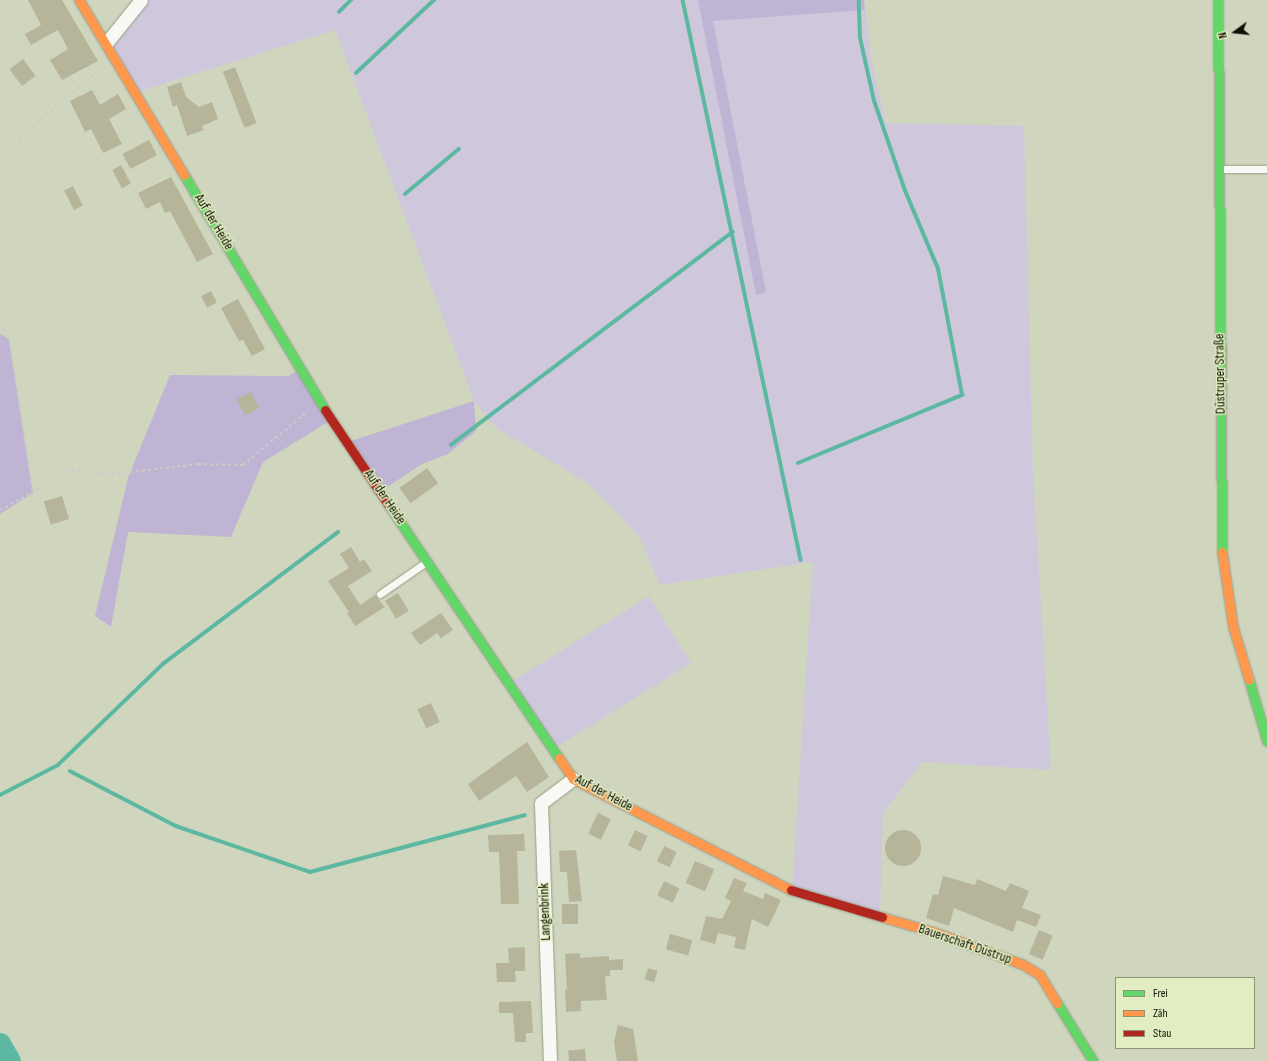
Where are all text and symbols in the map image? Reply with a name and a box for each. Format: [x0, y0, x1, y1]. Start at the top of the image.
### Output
north arrow [1215, 12, 1255, 52]
text: N [1216, 31, 1230, 40]
street label: Auf der Heide [191, 191, 237, 253]
street label: Düstruper Straße [1211, 334, 1229, 414]
street label: Auf der Heide [361, 466, 409, 528]
street label: Auf der Heide [572, 771, 636, 815]
street label: Langenbrink [536, 883, 554, 941]
street label: Bauerschaft Düstrup [916, 920, 1014, 968]
legend [1115, 977, 1255, 1049]
text: Frei [1153, 986, 1168, 1001]
text: Zäh [1153, 1006, 1168, 1021]
text: Stau [1153, 1026, 1171, 1041]

